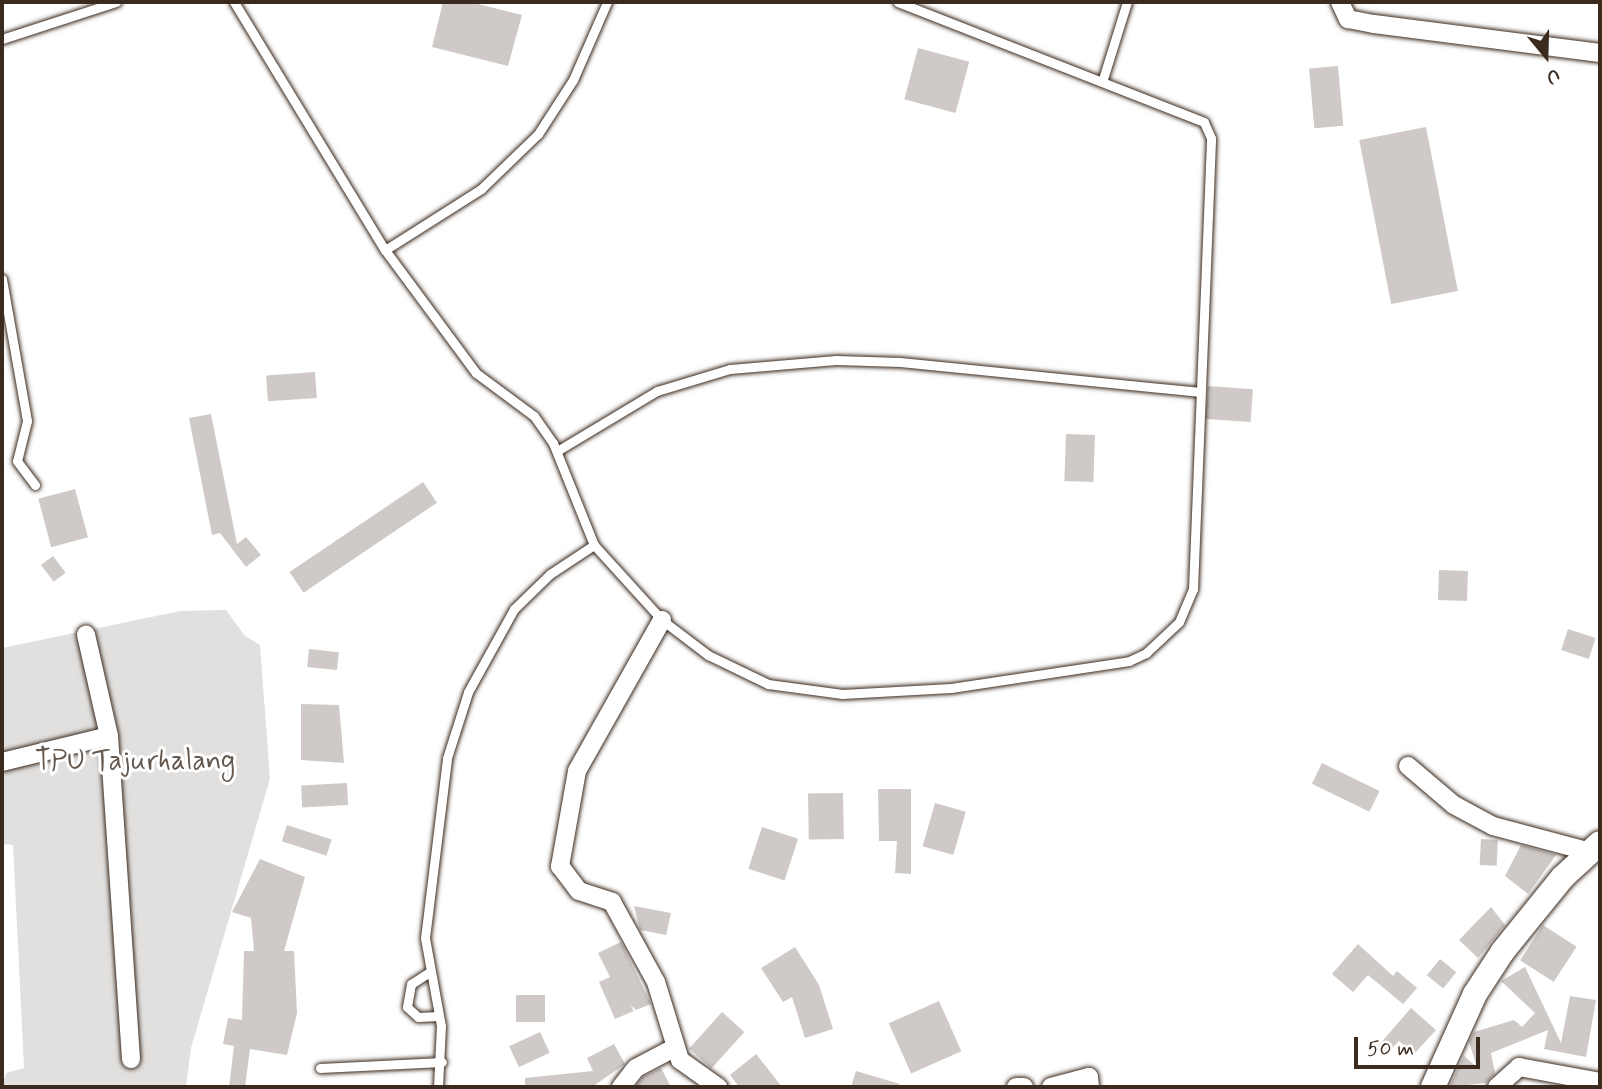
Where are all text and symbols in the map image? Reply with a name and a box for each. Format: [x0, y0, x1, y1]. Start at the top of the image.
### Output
north arrow [1511, 21, 1581, 91]
text: U [1543, 62, 1563, 90]
park label: TPU Tajurhalang [32, 745, 238, 779]
scale bar [1357, 1023, 1483, 1066]
text: 50 m [1367, 1035, 1414, 1063]

